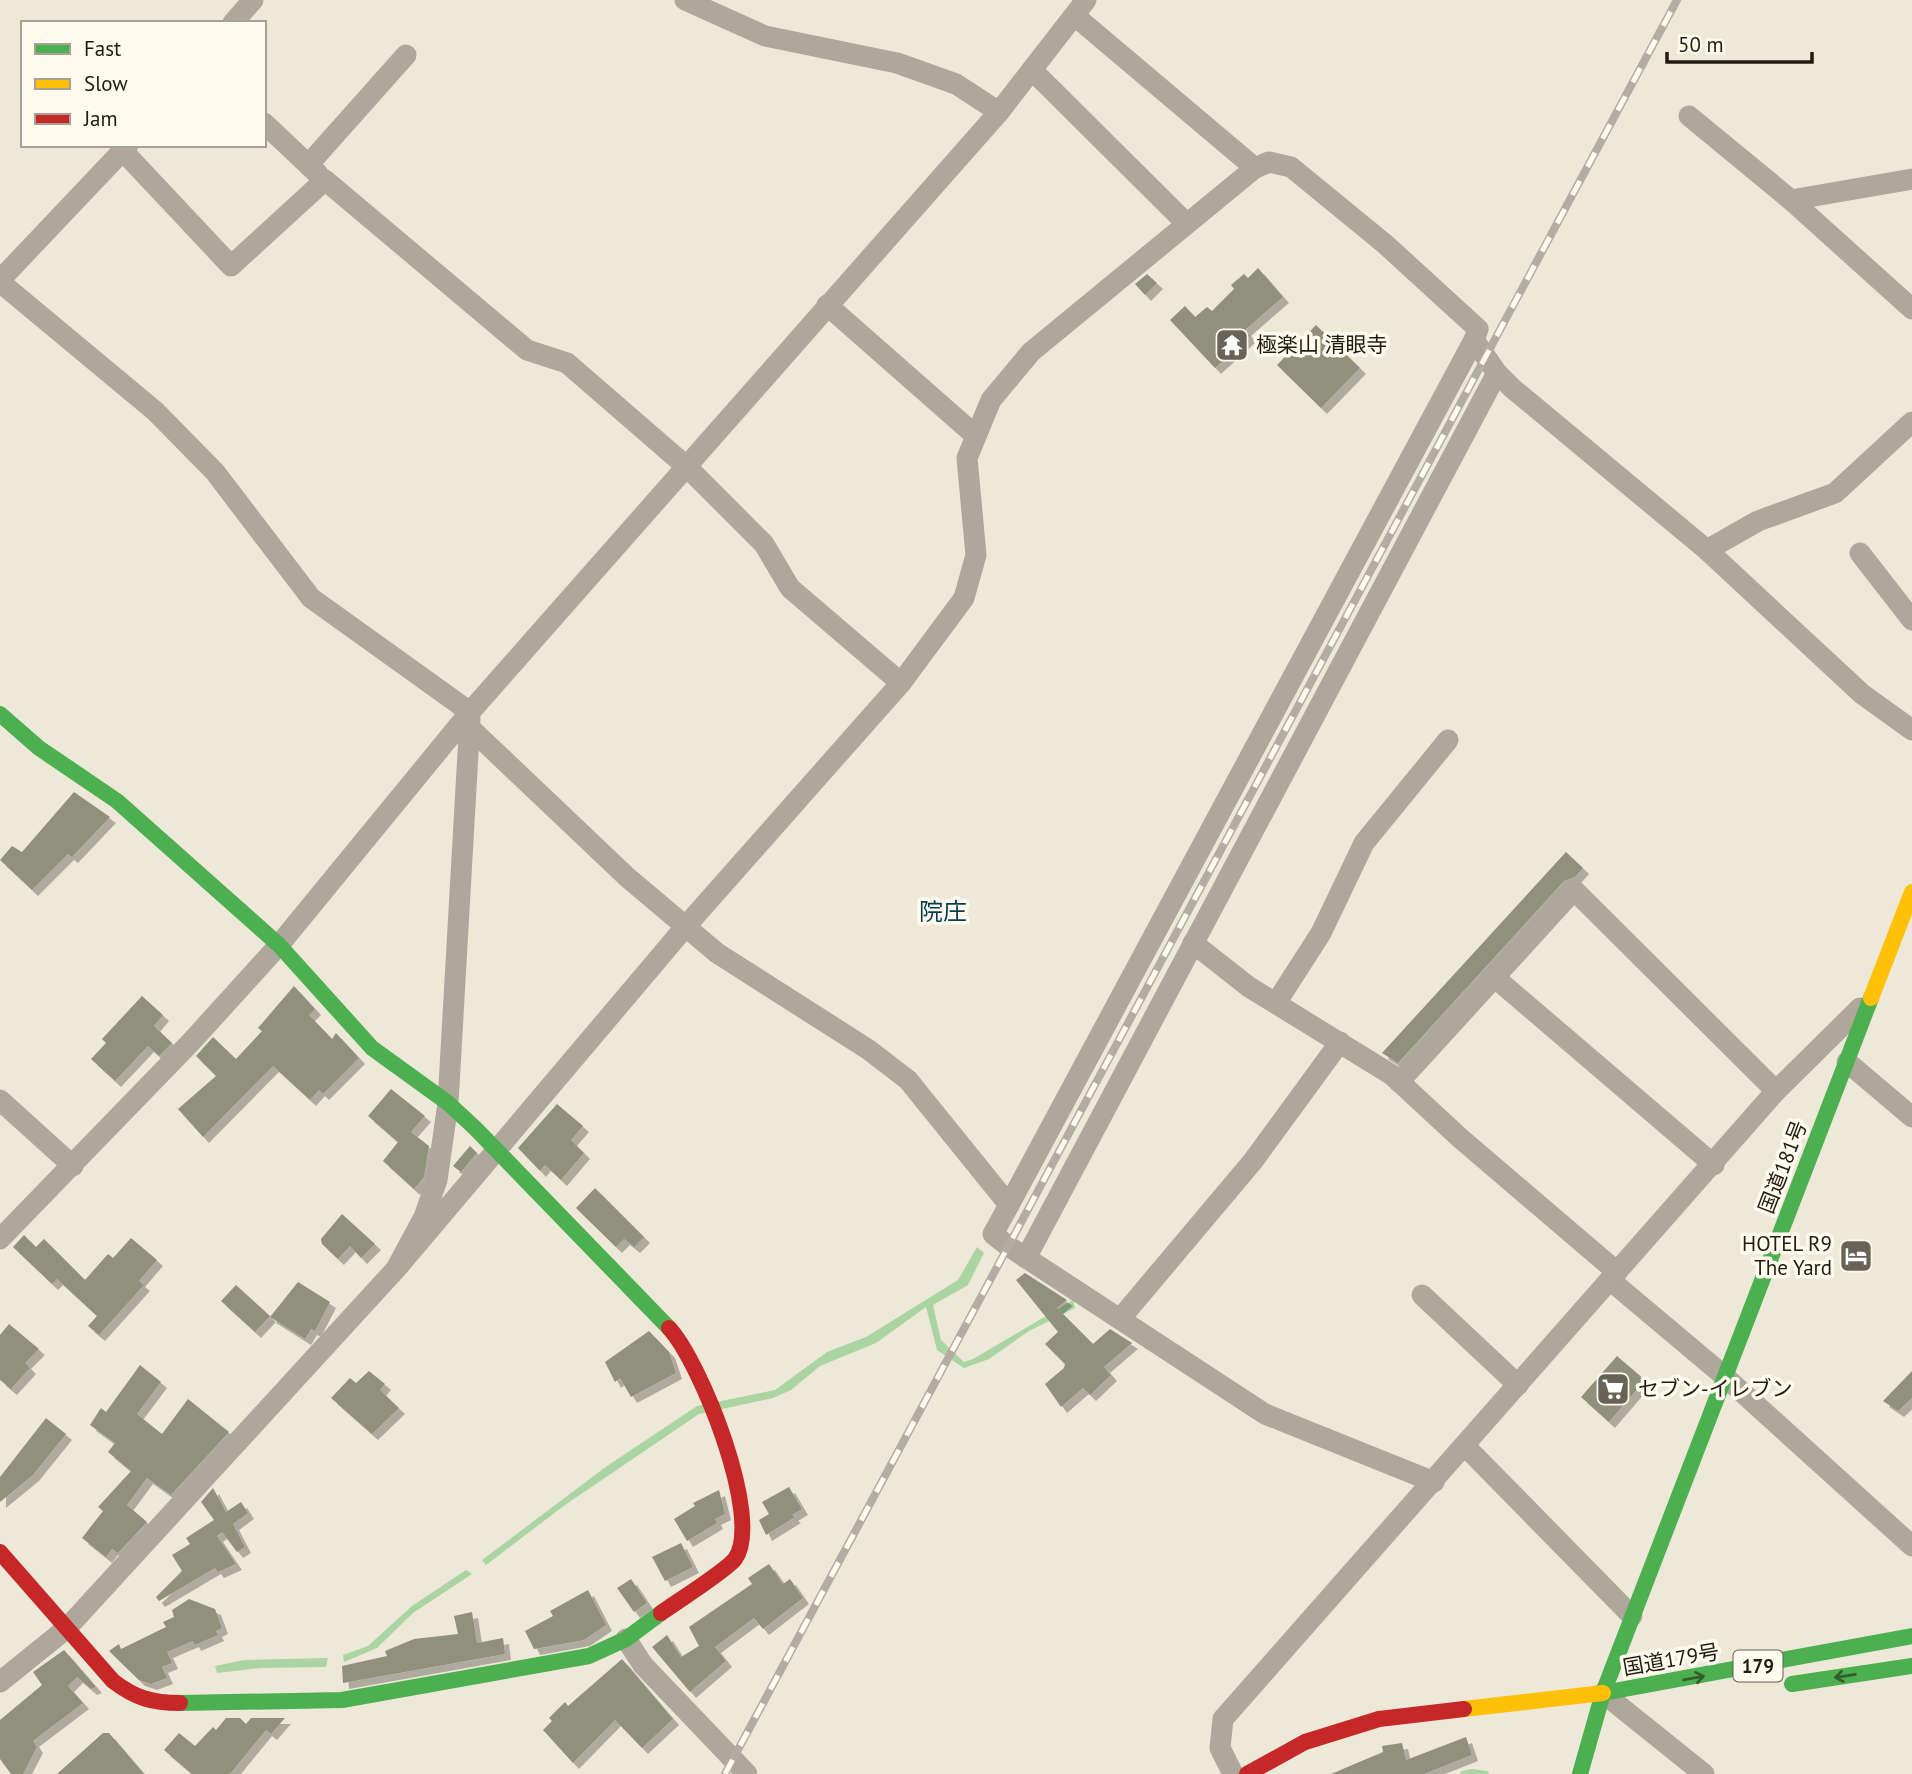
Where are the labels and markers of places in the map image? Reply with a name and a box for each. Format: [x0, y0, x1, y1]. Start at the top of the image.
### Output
temple icon: 極楽山 清眼寺 [1213, 326, 1251, 364]
place label: 極楽山 清眼寺 [1256, 331, 1388, 358]
place label: HOTEL R9 The Yard [1742, 1230, 1832, 1281]
hotel icon: HOTEL R9 The Yard [1837, 1237, 1875, 1275]
supermarket icon: セブン-イレブン [1594, 1370, 1632, 1408]
place label: セブン-イレブン [1638, 1375, 1793, 1402]

